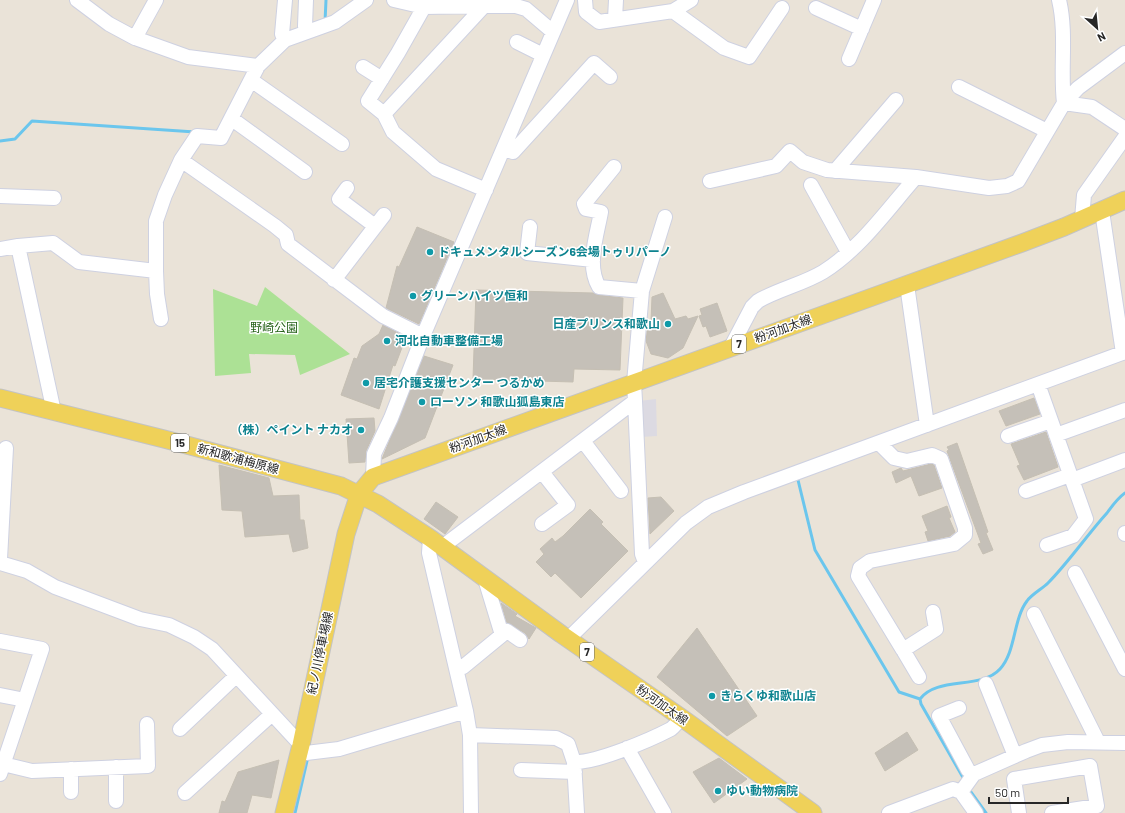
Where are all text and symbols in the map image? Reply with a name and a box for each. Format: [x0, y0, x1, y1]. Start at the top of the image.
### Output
north arrow [1077, 8, 1117, 48]
text: N [1096, 30, 1108, 45]
place label: ドキュメンタルシーズン6会場トゥリパーノ [438, 244, 671, 258]
marker: ドキュメンタルシーズン6会場トゥリパーノ [425, 247, 435, 257]
place label: グリーンハイツ恒和 [421, 288, 528, 302]
marker: グリーンハイツ恒和 [408, 291, 418, 301]
street label: 粉河加太線 [752, 311, 813, 345]
place label: 日産プリンス和歌山 [552, 316, 660, 330]
marker: 日産プリンス和歌山 [663, 319, 673, 329]
park label: 野崎公園 [250, 320, 298, 334]
place label: 河北自動車整備工場 [395, 333, 503, 347]
road number: 7 [732, 335, 746, 353]
marker: 河北自動車整備工場 [382, 336, 392, 346]
place label: 居宅介護支援センター つるかめ [374, 375, 544, 389]
marker: 居宅介護支援センター つるかめ [361, 378, 371, 388]
place label: ローソン 和歌山狐島東店 [430, 394, 564, 408]
marker: ローソン 和歌山狐島東店 [417, 397, 427, 407]
street label: 粉河加太線 [447, 421, 508, 455]
place label: （株）ペイント ナカオ [231, 422, 353, 436]
marker: （株）ペイント ナカオ [356, 425, 366, 435]
road number: 15 [171, 434, 189, 452]
street label: 新和歌浦梅原線 [196, 440, 281, 476]
street label: 紀ノ川停車場線 [303, 610, 335, 695]
road number: 7 [580, 643, 594, 661]
street label: 粉河加太線 [634, 681, 691, 727]
place label: きらくゆ和歌山店 [720, 688, 816, 702]
marker: きらくゆ和歌山店 [707, 691, 717, 701]
scale bar [989, 779, 1068, 805]
place label: ゆい動物病院 [726, 783, 798, 797]
text: 50 m [995, 785, 1020, 799]
marker: ゆい動物病院 [713, 786, 723, 796]

